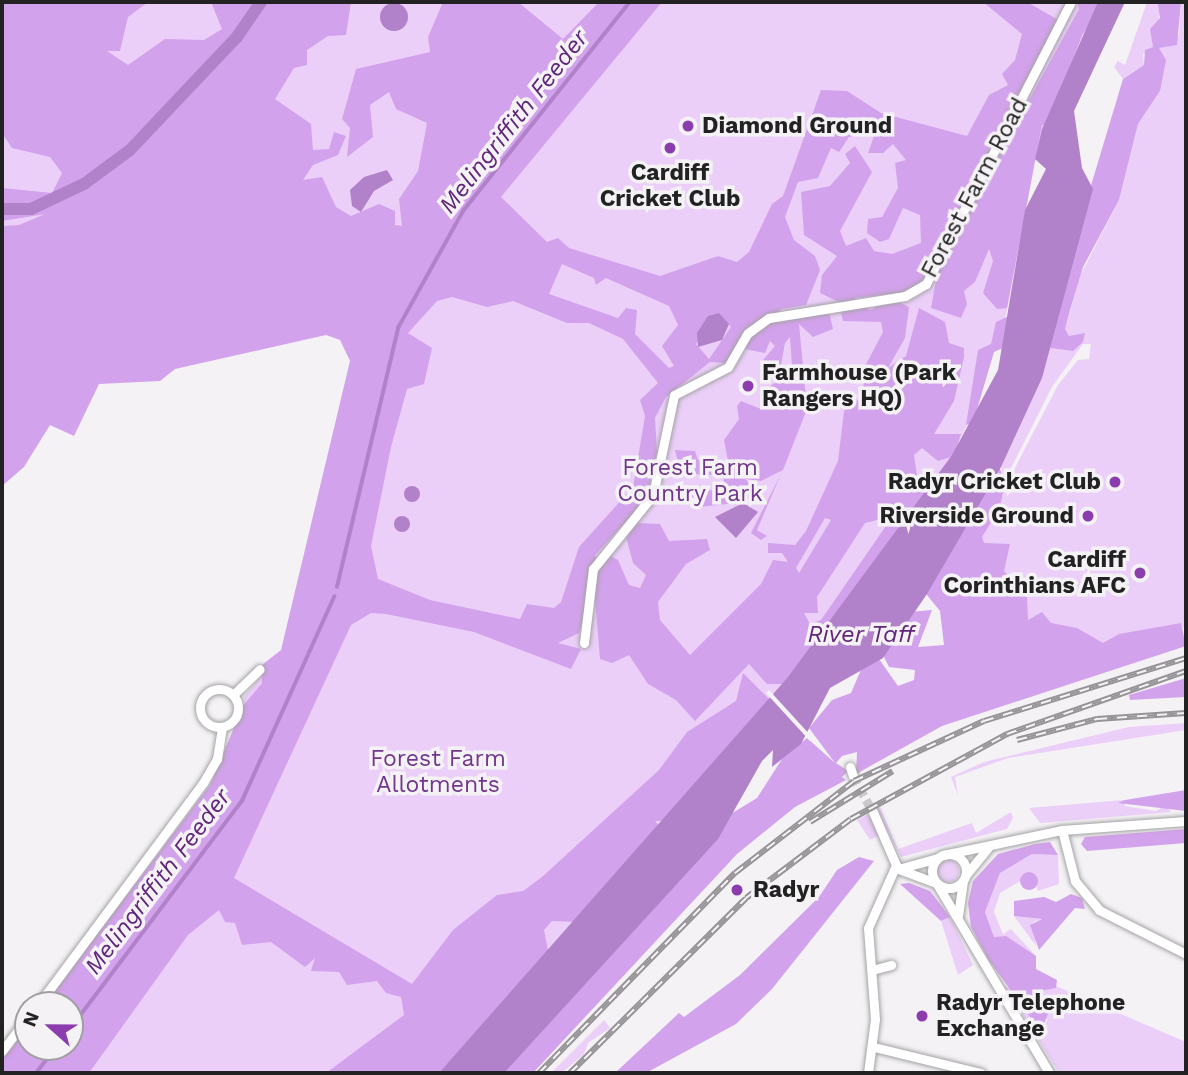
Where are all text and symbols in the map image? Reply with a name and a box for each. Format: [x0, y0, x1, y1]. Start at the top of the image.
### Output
water label: Melingriffith Feeder [433, 25, 595, 219]
street label: Forest Farm Road [916, 93, 1034, 283]
place label: Diamond Ground [702, 112, 892, 140]
marker: Diamond Ground [680, 118, 696, 134]
marker: Cardiff Cricket Club [662, 140, 678, 156]
place label: Cardiff Cricket Club [600, 159, 740, 213]
place label: Farmhouse (Park Rangers HQ) [762, 359, 956, 413]
marker: Farmhouse (Park Rangers HQ) [740, 378, 756, 394]
park label: Forest Farm Country Park [617, 454, 763, 508]
place label: Radyr Cricket Club [887, 468, 1101, 496]
marker: Radyr Cricket Club [1107, 474, 1123, 490]
place label: Riverside Ground [879, 502, 1074, 530]
marker: Riverside Ground [1080, 508, 1096, 524]
place label: Cardiff Corinthians AFC [943, 546, 1126, 600]
marker: Cardiff Corinthians AFC [1132, 565, 1148, 581]
water label: River Taff [807, 621, 915, 649]
park label: Forest Farm Allotments [370, 745, 506, 799]
water label: Melingriffith Feeder [79, 784, 237, 980]
place label: Radyr [753, 876, 819, 904]
marker: Radyr [727, 880, 747, 900]
place label: Radyr Telephone Exchange [936, 989, 1126, 1043]
north arrow [14, 991, 84, 1061]
text: N [18, 1008, 44, 1030]
marker: Radyr Telephone Exchange [914, 1008, 930, 1024]

